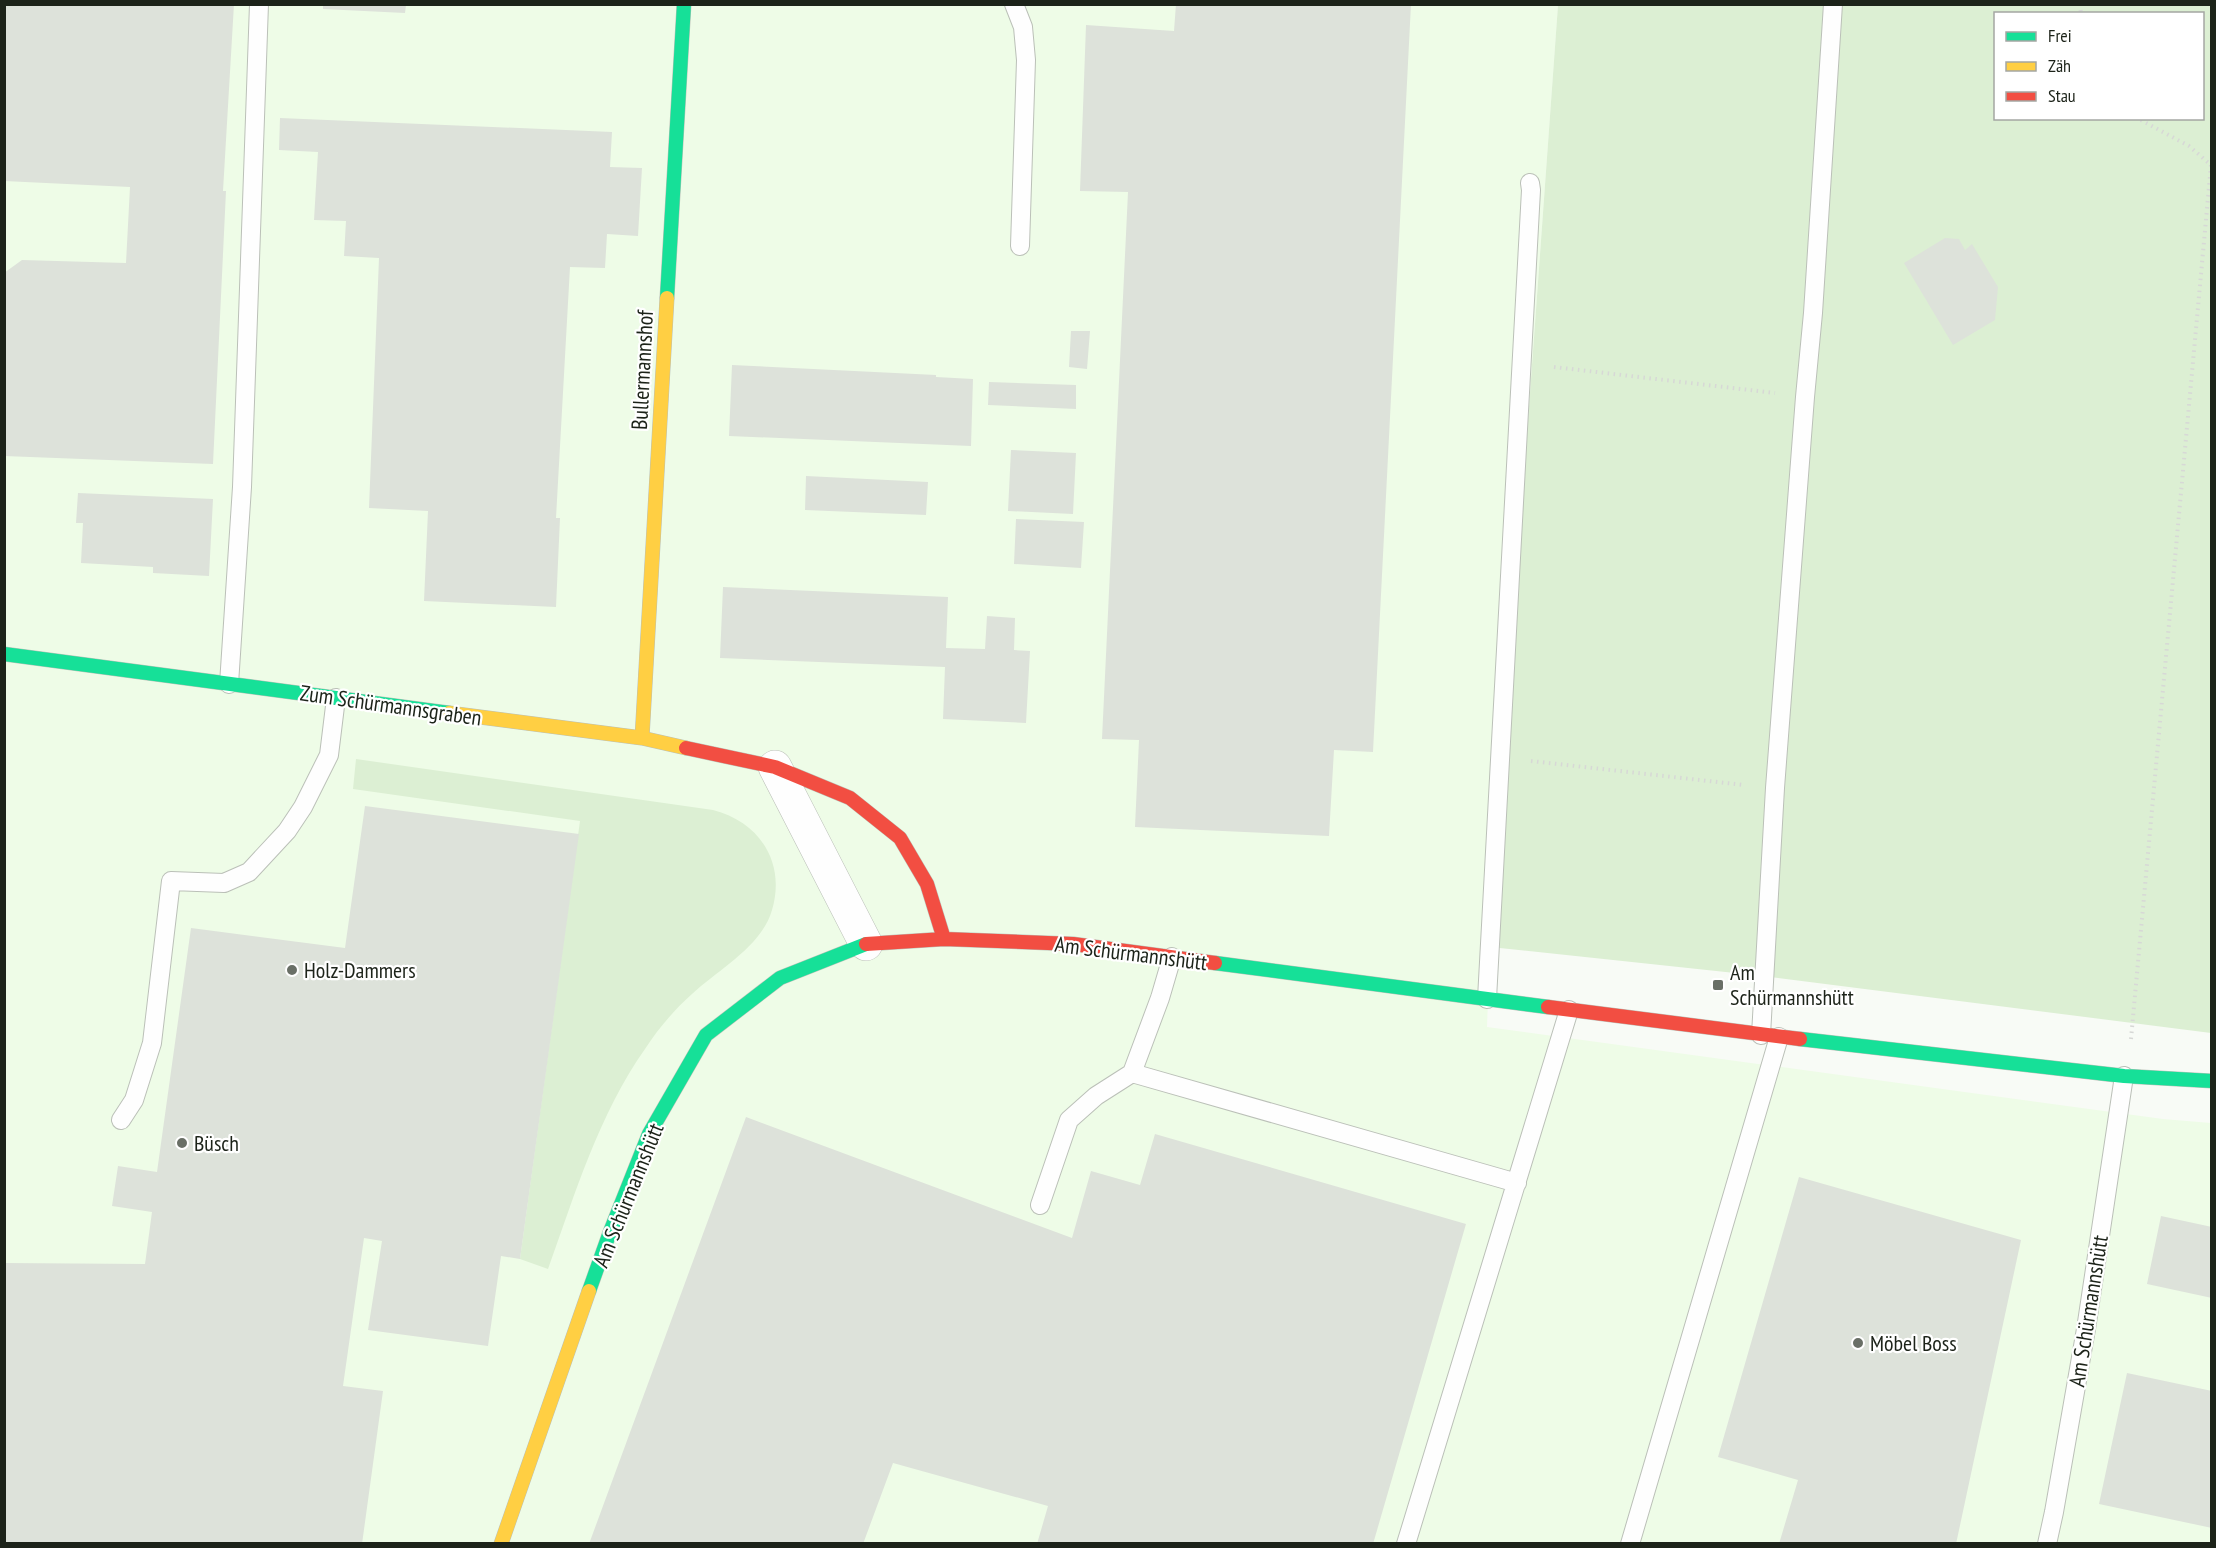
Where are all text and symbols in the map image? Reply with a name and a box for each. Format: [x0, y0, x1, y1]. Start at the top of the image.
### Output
legend [1994, 12, 2204, 120]
text: Frei [2048, 24, 2072, 47]
text: Zäh [2048, 54, 2071, 77]
text: Stau [2048, 84, 2076, 107]
street label: Bullermannshof [625, 308, 659, 431]
street label: Zum Schürmannsgraben [299, 678, 483, 732]
street label: Am Schürmannshütt [1053, 930, 1209, 976]
place label: Holz-Dammers [304, 956, 416, 984]
place label: Am Schürmannshütt [1730, 958, 1854, 1011]
marker: Holz-Dammers [285, 963, 299, 977]
marker: Am Schürmannshütt [1711, 978, 1725, 992]
street label: Am Schürmannshütt [586, 1119, 670, 1271]
place label: Büsch [194, 1129, 239, 1157]
marker: Büsch [175, 1136, 189, 1150]
street label: Am Schürmannshütt [2062, 1233, 2114, 1389]
place label: Möbel Boss [1870, 1329, 1957, 1357]
marker: Möbel Boss [1851, 1336, 1865, 1350]

